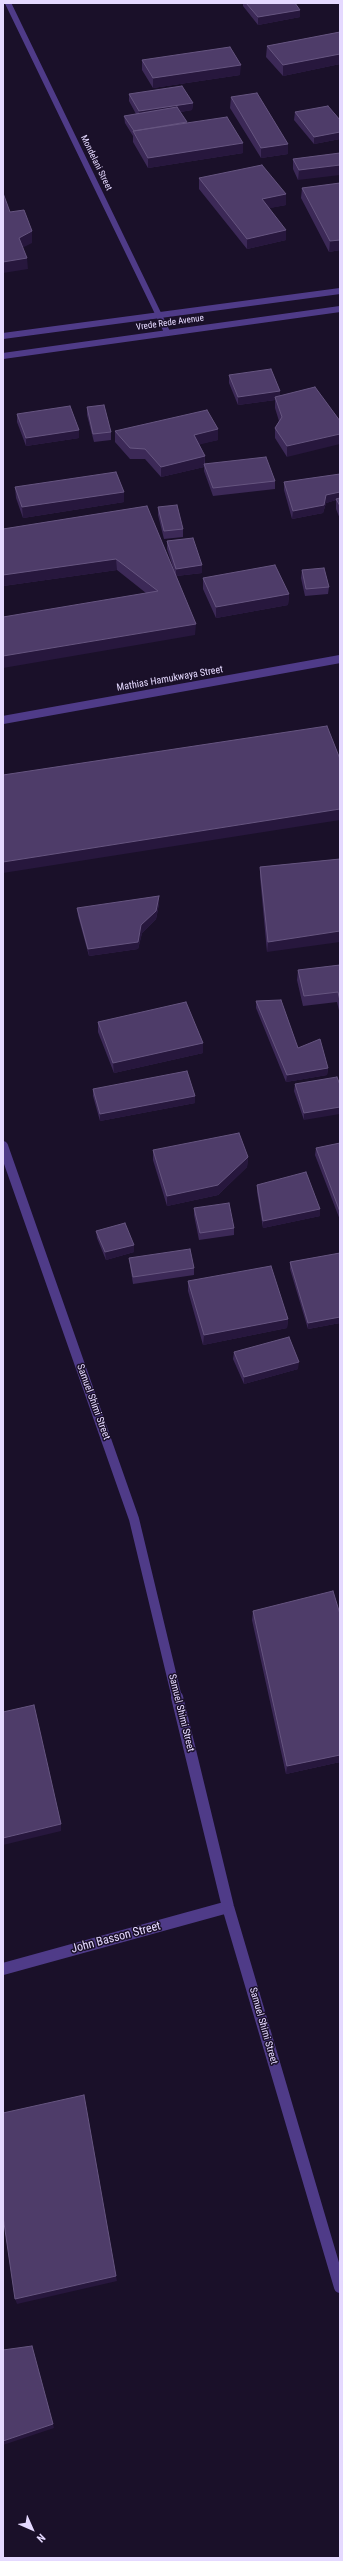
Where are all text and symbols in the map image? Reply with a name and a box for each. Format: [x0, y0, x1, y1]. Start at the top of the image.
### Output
street label: Mondelani Street [78, 134, 114, 192]
street label: Vrede Rede Avenue [135, 313, 205, 333]
street label: Mathias Hamukwaya Street [116, 664, 224, 694]
street label: Samuel Shimi Street [74, 1363, 112, 1441]
street label: Samuel Shimi Street [166, 1673, 196, 1753]
street label: John Basson Street [70, 1919, 162, 1957]
street label: Samuel Shimi Street [246, 1986, 280, 2066]
north arrow [12, 2509, 52, 2549]
text: N [34, 2531, 48, 2545]

